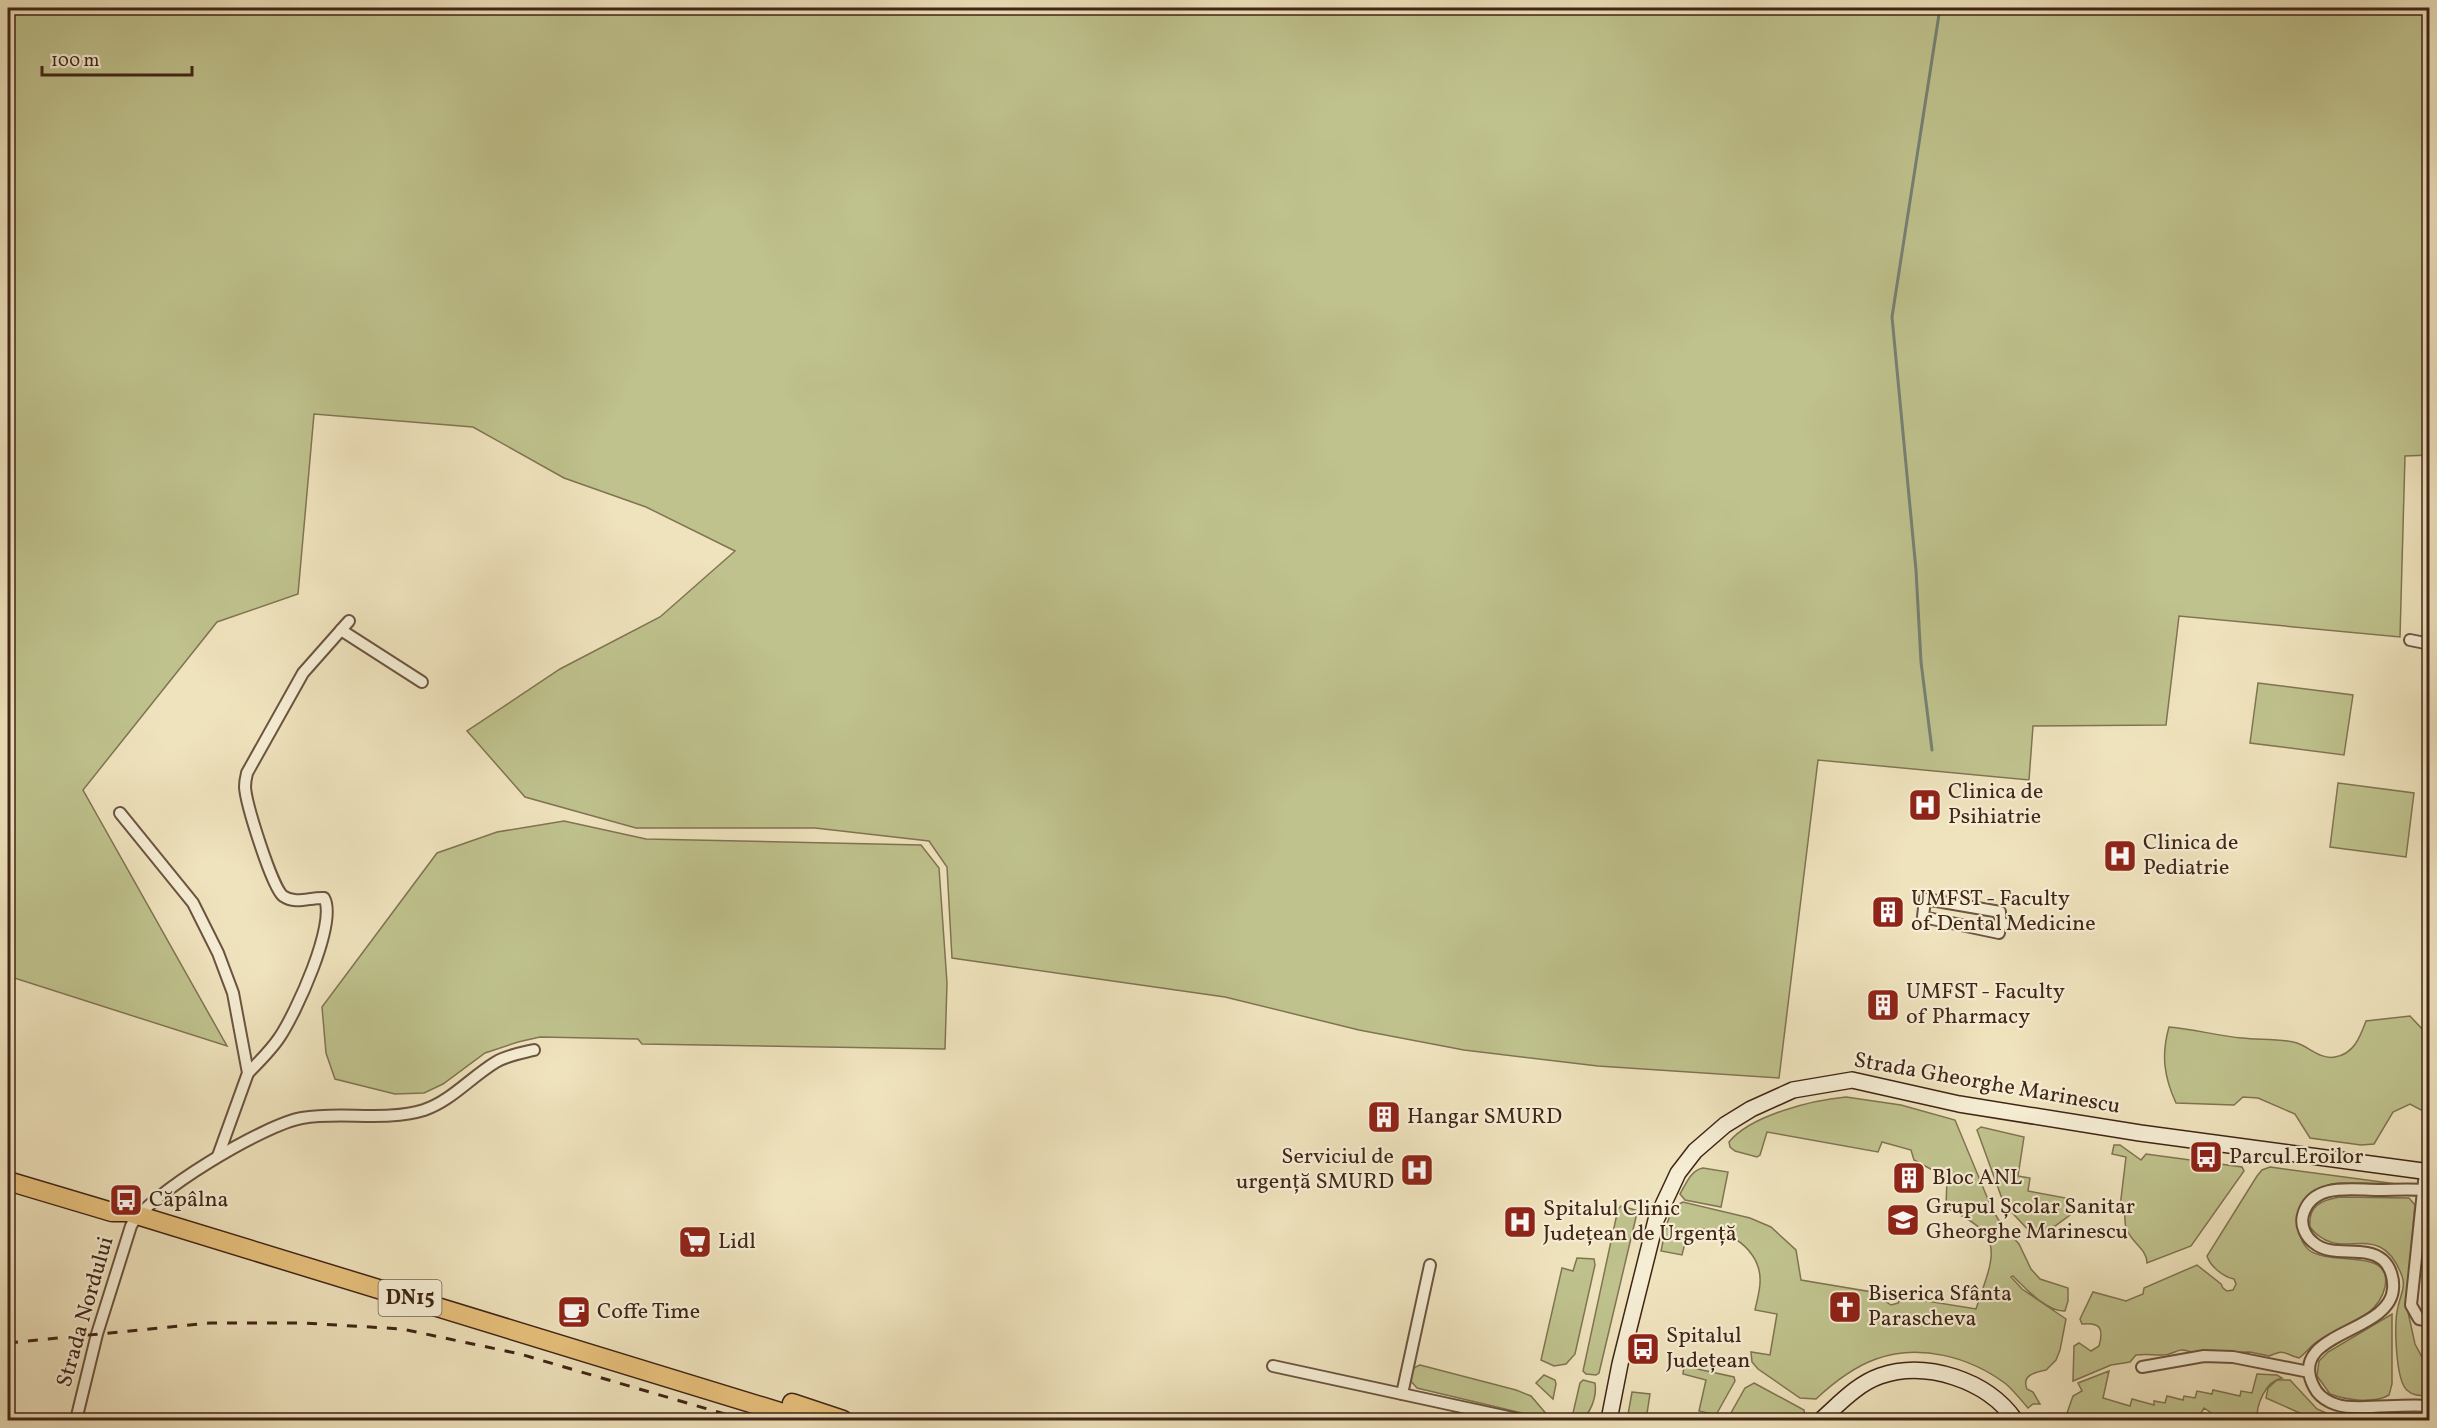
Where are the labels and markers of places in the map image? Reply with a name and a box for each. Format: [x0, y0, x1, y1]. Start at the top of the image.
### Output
place label: Clinica de Psihiatrie [1948, 777, 2043, 833]
hospital icon: Clinica de Psihiatrie [1907, 787, 1943, 823]
place label: Clinica de Pediatrie [2143, 828, 2238, 884]
hospital icon: Clinica de Pediatrie [2102, 838, 2138, 874]
place label: UMFST - Faculty of Dental Medicine [1911, 884, 2096, 940]
building icon: UMFST - Faculty of Dental Medicine [1870, 894, 1906, 930]
place label: UMFST - Faculty of Pharmacy [1906, 977, 2065, 1033]
building icon: UMFST - Faculty of Pharmacy [1865, 987, 1901, 1023]
building icon: Hangar SMURD [1366, 1099, 1402, 1135]
place label: Hangar SMURD [1407, 1102, 1562, 1133]
bus stop icon: Parcul Eroilor [2188, 1139, 2224, 1175]
place label: Serviciul de urgență SMURD [1236, 1142, 1394, 1198]
place label: Parcul Eroilor [2229, 1142, 2363, 1173]
hospital icon: Serviciul de urgență SMURD [1399, 1152, 1435, 1188]
building icon: Bloc ANL [1891, 1160, 1927, 1196]
place label: Bloc ANL [1932, 1163, 2022, 1194]
bus stop icon: Căpâlna [108, 1182, 144, 1218]
place label: Căpâlna [149, 1185, 229, 1216]
place label: Grupul Școlar Sanitar Gheorghe Marinescu [1926, 1192, 2135, 1248]
place label: Spitalul Clinic Județean de Urgență [1543, 1194, 1737, 1250]
school or university icon: Grupul Școlar Sanitar Gheorghe Marinescu [1885, 1202, 1921, 1238]
hospital icon: Spitalul Clinic Județean de Urgență [1502, 1204, 1538, 1240]
supermarket icon: Lidl [677, 1224, 713, 1260]
place label: Lidl [718, 1227, 756, 1258]
place label: Biserica Sfânta Parascheva [1868, 1279, 2012, 1335]
church icon: Biserica Sfânta Parascheva [1827, 1289, 1863, 1325]
cafe icon: Coffe Time [556, 1294, 592, 1330]
place label: Coffe Time [597, 1297, 700, 1328]
place label: Spitalul Județean [1666, 1321, 1751, 1377]
bus stop icon: Spitalul Județean [1625, 1331, 1661, 1367]

